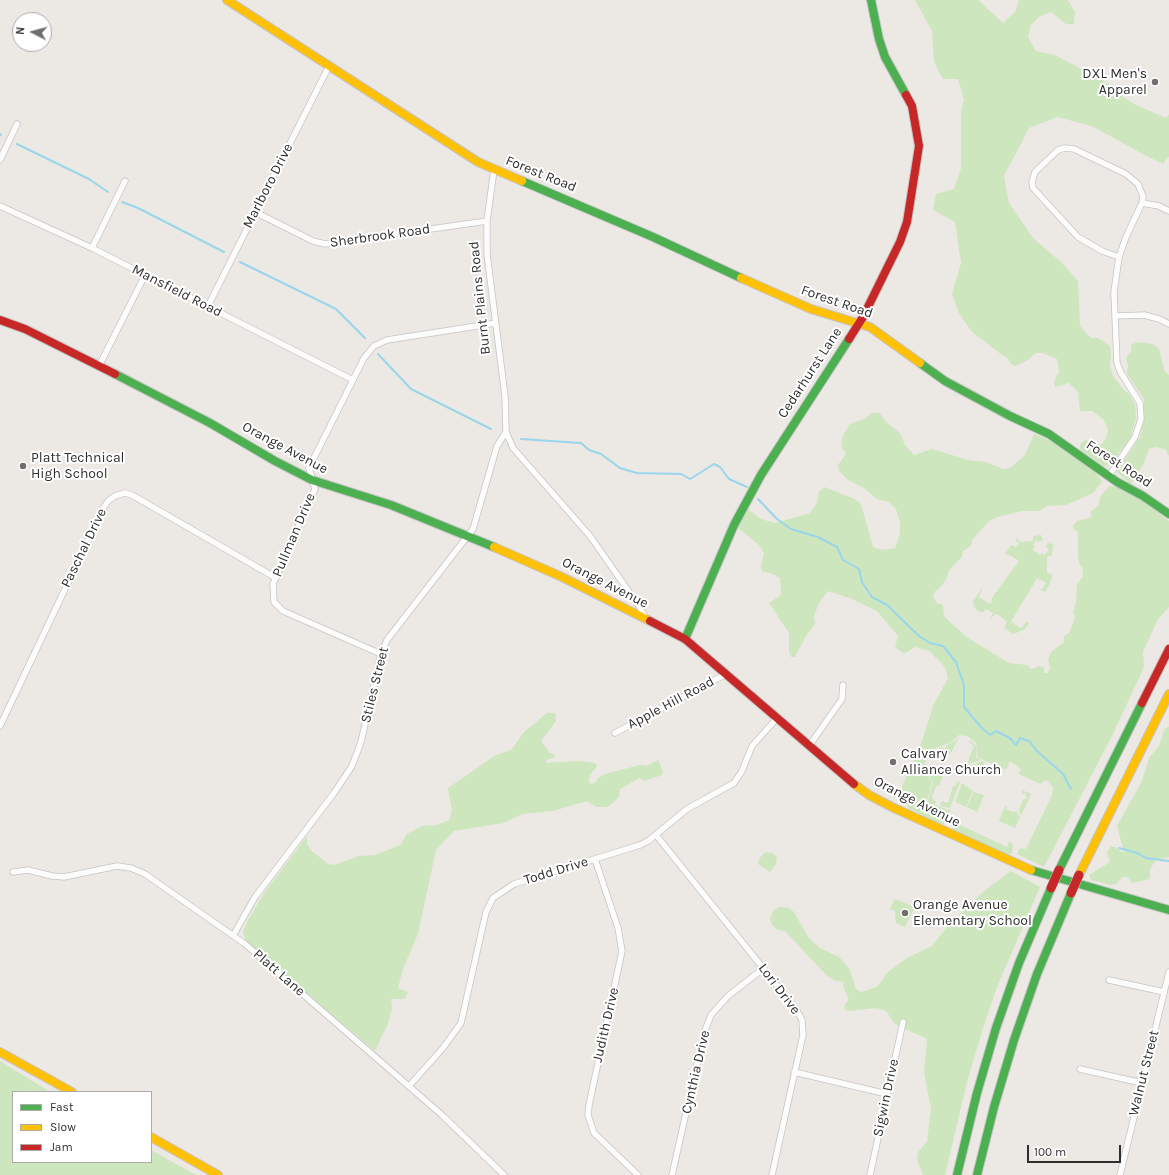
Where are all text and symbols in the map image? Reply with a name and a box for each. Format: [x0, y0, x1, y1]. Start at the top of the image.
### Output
north arrow [12, 12, 52, 52]
text: N [14, 26, 27, 35]
place label: DXL Men's Apparel [1082, 66, 1147, 98]
marker: DXL Men's Apparel [1150, 77, 1160, 87]
street label: Marlboro Drive [239, 141, 297, 231]
street label: Forest Road [503, 152, 579, 196]
street label: Sherbrook Road [329, 221, 431, 251]
street label: Burnt Plains Road [466, 240, 494, 356]
street label: Mansfield Road [129, 261, 225, 321]
street label: Forest Road [799, 282, 875, 322]
street label: Cedarhurst Lane [774, 325, 846, 421]
street label: Orange Avenue [239, 418, 331, 478]
street label: Forest Road [1083, 437, 1155, 491]
place label: Platt Technical High School [31, 450, 125, 482]
marker: Platt Technical High School [18, 461, 28, 471]
street label: Pullman Drive [269, 491, 319, 579]
street label: Paschal Drive [58, 506, 110, 590]
street label: Orange Avenue [559, 554, 651, 612]
street label: Stiles Street [357, 645, 393, 725]
street label: Apple Hill Road [625, 673, 717, 733]
place label: Calvary Alliance Church [901, 746, 1001, 778]
marker: Calvary Alliance Church [888, 757, 898, 767]
street label: Orange Avenue [871, 773, 963, 831]
street label: Todd Drive [522, 853, 590, 889]
place label: Orange Avenue Elementary School [913, 897, 1032, 930]
marker: Orange Avenue Elementary School [900, 908, 910, 918]
street label: Platt Lane [250, 946, 308, 1000]
street label: Lori Drive [754, 960, 804, 1018]
street label: Judith Drive [589, 986, 623, 1064]
street label: Walnut Street [1125, 1028, 1163, 1118]
street label: Cynthia Drive [678, 1029, 714, 1115]
street label: Sigwin Drive [870, 1057, 902, 1139]
legend [12, 1091, 152, 1163]
text: Fast [50, 1100, 73, 1114]
text: Slow [50, 1120, 76, 1134]
scale bar [1029, 1137, 1123, 1163]
text: Jam [50, 1140, 73, 1154]
text: 100 m [1034, 1145, 1066, 1159]

